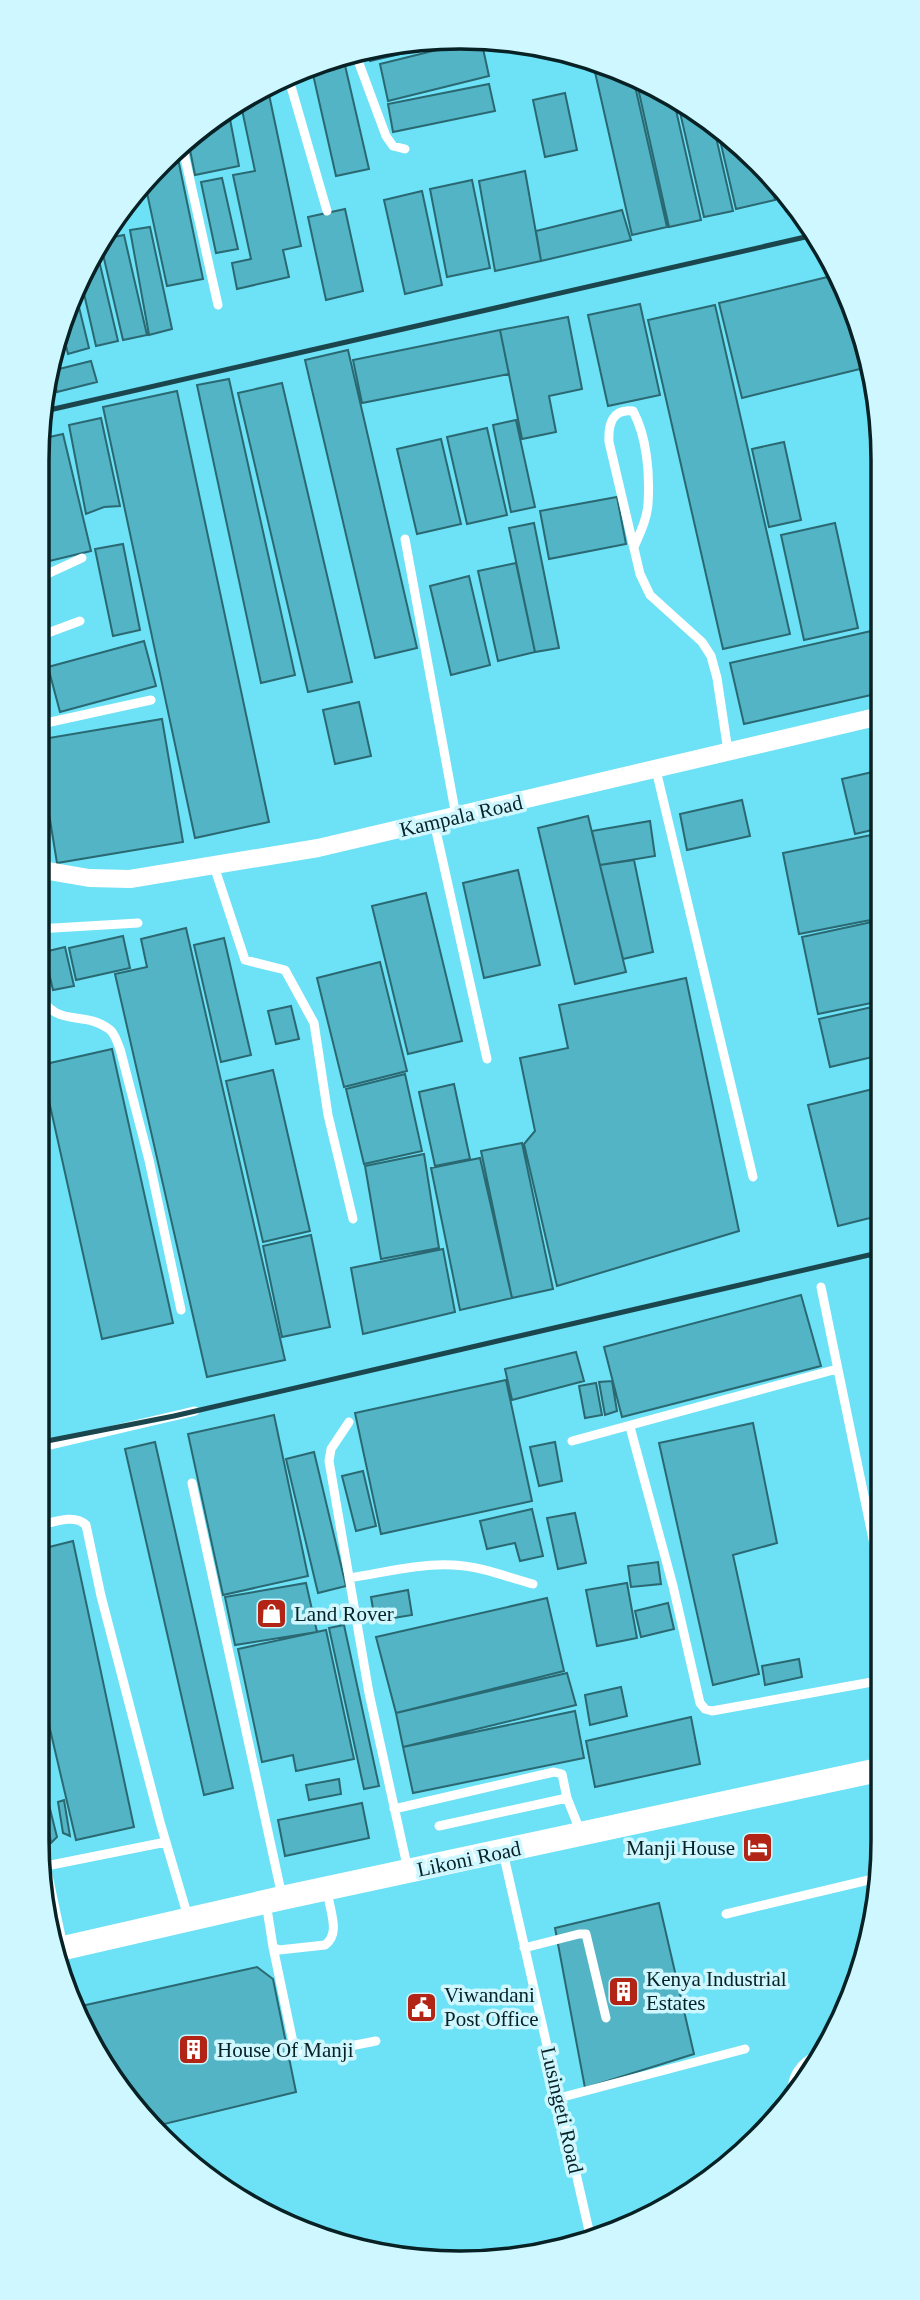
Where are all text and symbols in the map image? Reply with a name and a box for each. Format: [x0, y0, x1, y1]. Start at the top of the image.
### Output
street label: Kampala Road [397, 790, 525, 842]
shop icon: Land Rover [254, 1597, 288, 1631]
place label: Land Rover [294, 1602, 394, 1626]
hotel icon: Manji House [741, 1831, 775, 1865]
street label: Likoni Road [415, 1836, 524, 1882]
place label: Manji House [626, 1836, 735, 1860]
place label: Kenya Industrial Estates [646, 1967, 787, 2015]
building icon: Kenya Industrial Estates [606, 1974, 640, 2008]
place label: Viwandani Post Office [444, 1983, 539, 2031]
public building icon: Viwandani Post Office [404, 1990, 438, 2024]
building icon: House Of Manji [177, 2033, 211, 2067]
place label: House Of Manji [217, 2038, 354, 2062]
street label: Lusingeti Road [536, 2044, 588, 2176]

